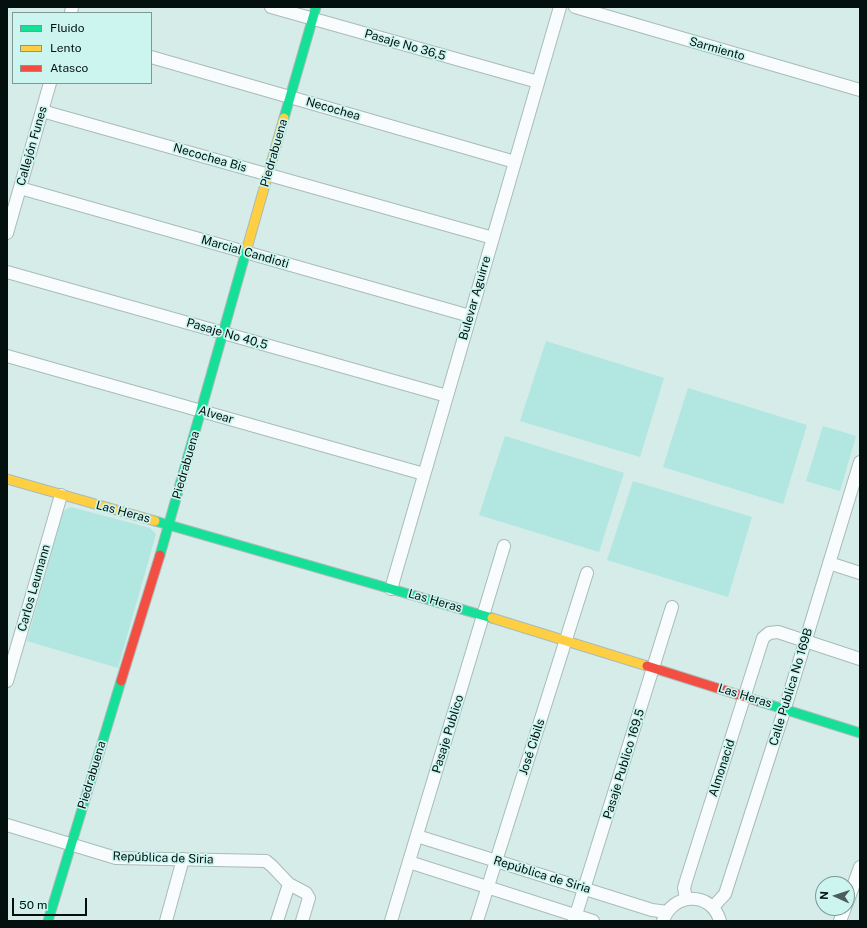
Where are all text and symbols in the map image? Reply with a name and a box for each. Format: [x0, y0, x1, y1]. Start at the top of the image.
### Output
legend [12, 12, 152, 84]
text: Fluido [50, 21, 85, 35]
street label: Pasaje No 36,5 [363, 27, 447, 63]
street label: Sarmiento [687, 34, 747, 64]
text: Lento [50, 41, 81, 55]
text: Atasco [50, 61, 88, 75]
street label: Necochea [304, 94, 362, 124]
street label: Callejón Funes [14, 105, 50, 187]
street label: Piedrabuena [257, 117, 291, 189]
street label: Necochea Bis [172, 141, 248, 175]
street label: Marcial Candioti [200, 233, 290, 271]
street label: Bulevar Aguirre [456, 254, 494, 342]
street label: Pasaje No 40,5 [185, 316, 269, 352]
street label: Alvear [197, 403, 235, 427]
street label: Piedrabuena [169, 429, 203, 501]
street label: Las Heras [94, 498, 152, 526]
street label: Carlos Leumann [15, 543, 53, 633]
street label: Las Heras [406, 586, 464, 616]
street label: Calle Publica No 169B [766, 626, 816, 748]
street label: Las Heras [716, 681, 774, 711]
street label: Pasaje Publico [429, 693, 467, 775]
street label: Pasaje Publico 169,5 [600, 707, 648, 821]
street label: José Cibils [516, 717, 548, 777]
street label: Almonacid [706, 738, 738, 798]
street label: Piedrabuena [75, 739, 109, 811]
street label: República de Siria [112, 849, 214, 867]
street label: República de Siria [492, 853, 592, 897]
north arrow [815, 876, 855, 916]
scale bar [14, 890, 89, 916]
text: N [818, 891, 830, 900]
text: 50 m [19, 898, 47, 912]

